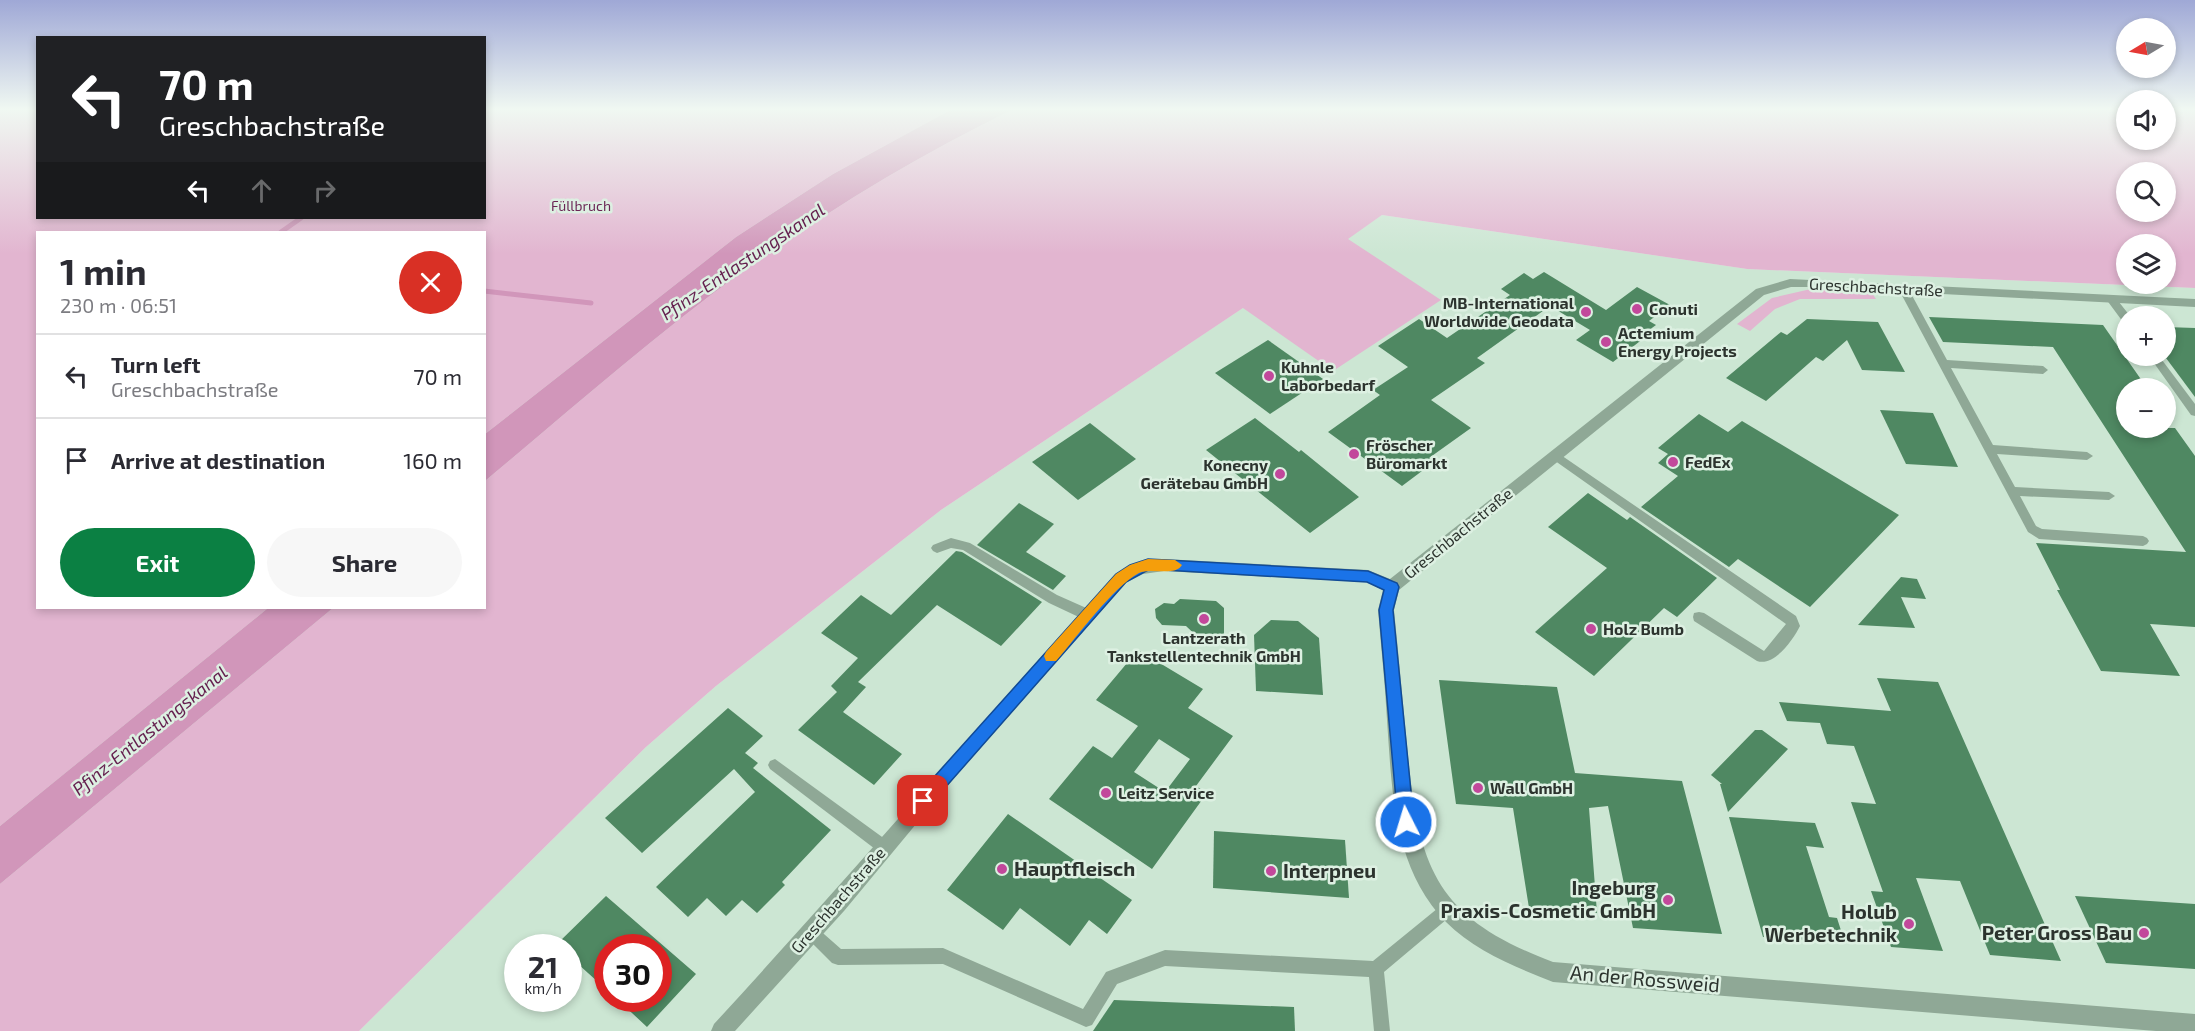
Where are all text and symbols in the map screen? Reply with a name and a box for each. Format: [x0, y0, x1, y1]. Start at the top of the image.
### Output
north arrow [2116, 18, 2176, 78]
map controls [2116, 18, 2176, 438]
text: 70 m [159, 58, 254, 108]
icon: left [60, 60, 138, 138]
button: sound [2116, 90, 2176, 150]
text: Greschbachstraße [159, 109, 385, 141]
button: search [2116, 162, 2176, 222]
icon: left [182, 174, 215, 207]
icon: ahead [245, 174, 278, 207]
icon: right [308, 174, 341, 207]
park label: Füllbruch [551, 197, 611, 214]
water label: Pfinz-Entlastungskanal [656, 198, 829, 324]
button: layers [2116, 234, 2176, 294]
text: 1 min [60, 249, 147, 292]
button: close [399, 251, 462, 314]
street label: Greschbachstraße [1809, 274, 1943, 299]
text: 230 m · 06:51 [60, 293, 177, 317]
place label: MB-International Worldwide Geodata [1424, 293, 1575, 330]
place label: Conuti [1649, 299, 1698, 318]
marker: Conuti [1630, 302, 1644, 316]
marker: MB-International Worldwide Geodata [1579, 305, 1593, 319]
button: + [2116, 306, 2176, 366]
place label: Actemium Energy Projects [1618, 323, 1737, 361]
marker: Actemium Energy Projects [1599, 335, 1613, 349]
text: Turn left [111, 351, 200, 377]
place label: Kuhnle Laborbedarf [1281, 357, 1376, 394]
icon: left [60, 360, 93, 393]
text: 70 m [413, 363, 462, 389]
marker: Kuhnle Laborbedarf [1262, 369, 1276, 383]
text: Greschbachstraße [111, 377, 278, 401]
button: − [2116, 378, 2176, 438]
place label: Fröscher Büromarkt [1366, 435, 1448, 472]
icon: arrive [60, 444, 93, 477]
text: Arrive at destination [111, 447, 325, 473]
text: 160 m [403, 447, 462, 473]
marker: Fröscher Büromarkt [1347, 447, 1361, 461]
place label: FedEx [1685, 452, 1731, 471]
place label: Konecny Gerätebau GmbH [1141, 455, 1268, 492]
marker: FedEx [1666, 455, 1680, 469]
marker: Konecny Gerätebau GmbH [1273, 467, 1287, 481]
street label: Greschbachstraße [1400, 483, 1516, 582]
button: Exit [60, 528, 255, 597]
button: Share [267, 528, 462, 597]
marker: Lantzerath Tankstellentechnik GmbH [1197, 612, 1211, 626]
place label: Holz Bumb [1603, 619, 1684, 638]
marker: Holz Bumb [1584, 622, 1598, 636]
place label: Lantzerath Tankstellentechnik GmbH [1107, 628, 1301, 665]
water label: Pfinz-Entlastungskanal [67, 661, 231, 800]
pin [897, 775, 948, 826]
place label: Wall GmbH [1490, 778, 1573, 797]
marker: Wall GmbH [1471, 781, 1485, 795]
place label: Leitz Service [1118, 783, 1214, 802]
icon: arrive [906, 784, 939, 817]
marker: Leitz Service [1099, 786, 1113, 800]
position arrow [1374, 790, 1438, 854]
street label: Greschbachstraße [787, 843, 889, 956]
place label: Hauptfleisch [1014, 856, 1135, 880]
place label: Interpneu [1283, 858, 1376, 882]
marker: Hauptfleisch [995, 862, 1009, 876]
marker: Interpneu [1264, 864, 1278, 878]
place label: Ingeburg Praxis-Cosmetic GmbH [1440, 875, 1656, 922]
marker: Ingeburg Praxis-Cosmetic GmbH [1661, 893, 1675, 907]
place label: Holub Werbetechnik [1764, 899, 1898, 946]
marker: Holub Werbetechnik [1902, 917, 1916, 931]
place label: Peter Gross Bau [1982, 920, 2132, 944]
marker: Peter Gross Bau [2137, 926, 2151, 940]
speed limit sign: 30 [594, 934, 672, 1012]
text: 21 [528, 948, 558, 984]
street label: An der Rossweid [1569, 959, 1721, 997]
text: km/h [524, 979, 562, 997]

